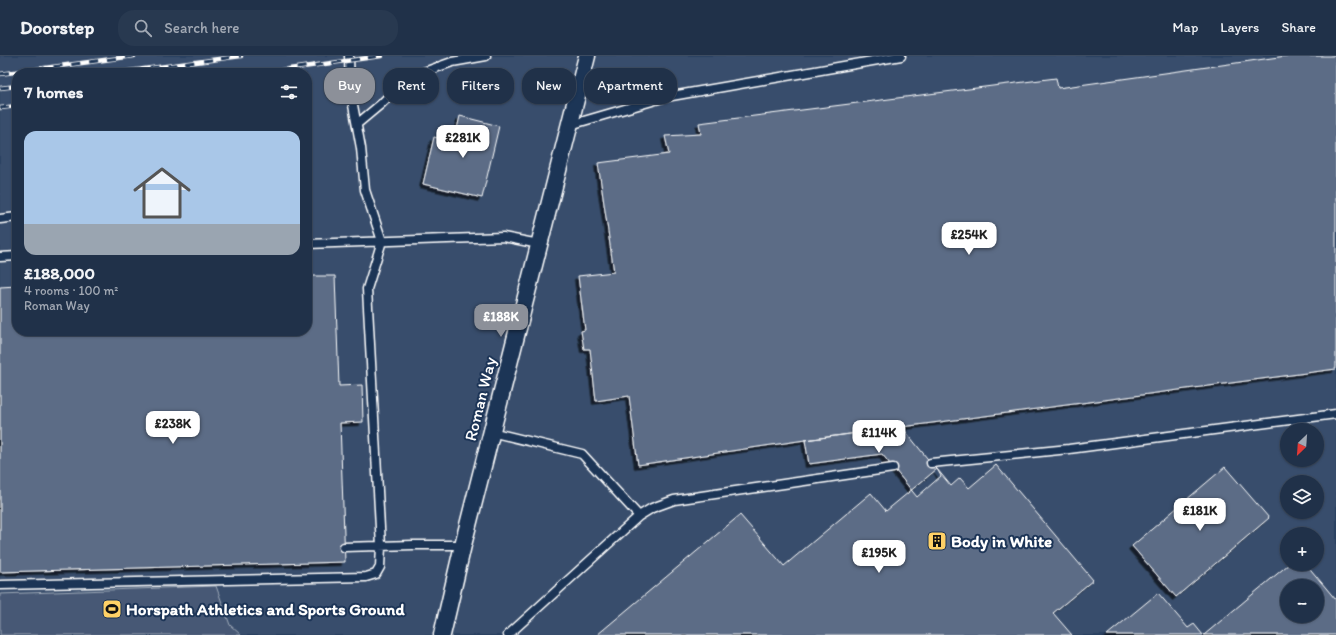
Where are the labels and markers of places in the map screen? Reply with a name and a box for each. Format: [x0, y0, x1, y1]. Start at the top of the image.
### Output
pin: £281K [435, 125, 491, 159]
pin: £254K [941, 222, 997, 256]
pin: £188K [473, 304, 529, 338]
pin: £238K [145, 411, 201, 445]
pin: £114K [851, 420, 907, 454]
pin: £181K [1172, 498, 1228, 532]
building icon: Body in White [926, 530, 948, 552]
place label: Body in White [951, 531, 1052, 552]
pin: £195K [851, 540, 907, 574]
sports icon: Horspath Athletics and Sports Ground [101, 598, 123, 620]
place label: Horspath Athletics and Sports Ground [126, 599, 405, 620]

